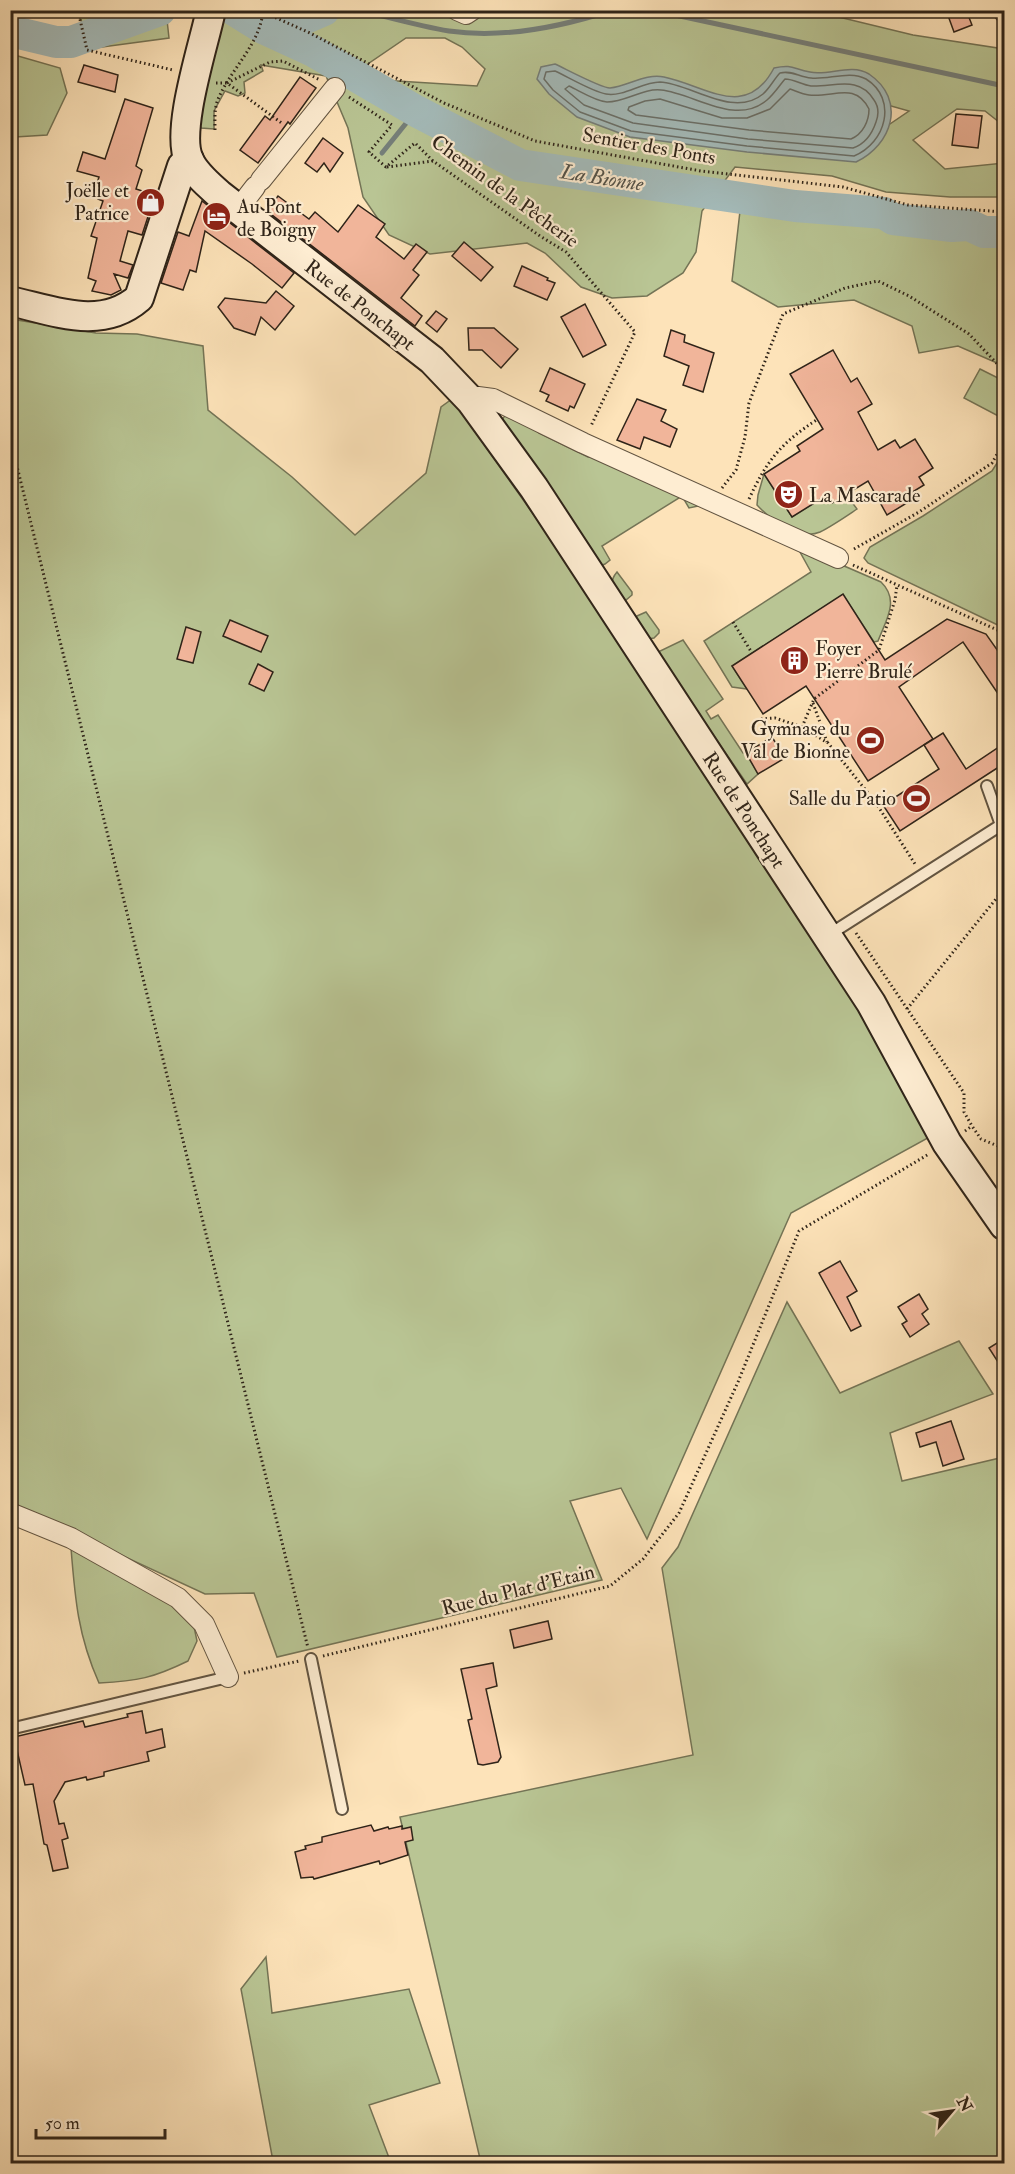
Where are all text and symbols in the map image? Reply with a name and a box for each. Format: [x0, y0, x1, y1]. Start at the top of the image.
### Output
street label: Sentier des Ponts [580, 122, 718, 170]
street label: Chemin de la Pêcherie [426, 129, 584, 253]
water label: La Bionne [558, 158, 646, 198]
place label: Joëlle et Patrice [65, 178, 130, 226]
shop icon: Joëlle et Patrice [134, 186, 166, 218]
place label: Au Pont de Boigny [236, 194, 317, 242]
hotel icon: Au Pont de Boigny [200, 201, 232, 233]
street label: Rue de Ponchapt [299, 254, 421, 357]
theatre icon: La Mascarade [772, 479, 804, 511]
place label: La Mascarade [809, 483, 920, 508]
place label: Foyer Pierre Brulé [815, 636, 912, 684]
building icon: Foyer Pierre Brulé [778, 644, 810, 676]
place label: Gymnase du Val de Bionne [741, 716, 850, 764]
sports icon: Gymnase du Val de Bionne [855, 724, 887, 756]
street label: Rue de Ponchapt [696, 747, 791, 874]
sports icon: Salle du Patio [901, 782, 933, 814]
place label: Salle du Patio [789, 786, 896, 811]
street label: Rue du Plat d'Etain [439, 1559, 597, 1621]
north arrow [922, 2081, 982, 2141]
text: N [952, 2092, 977, 2116]
scale bar [36, 2102, 165, 2140]
text: 50 m [45, 2112, 80, 2135]

